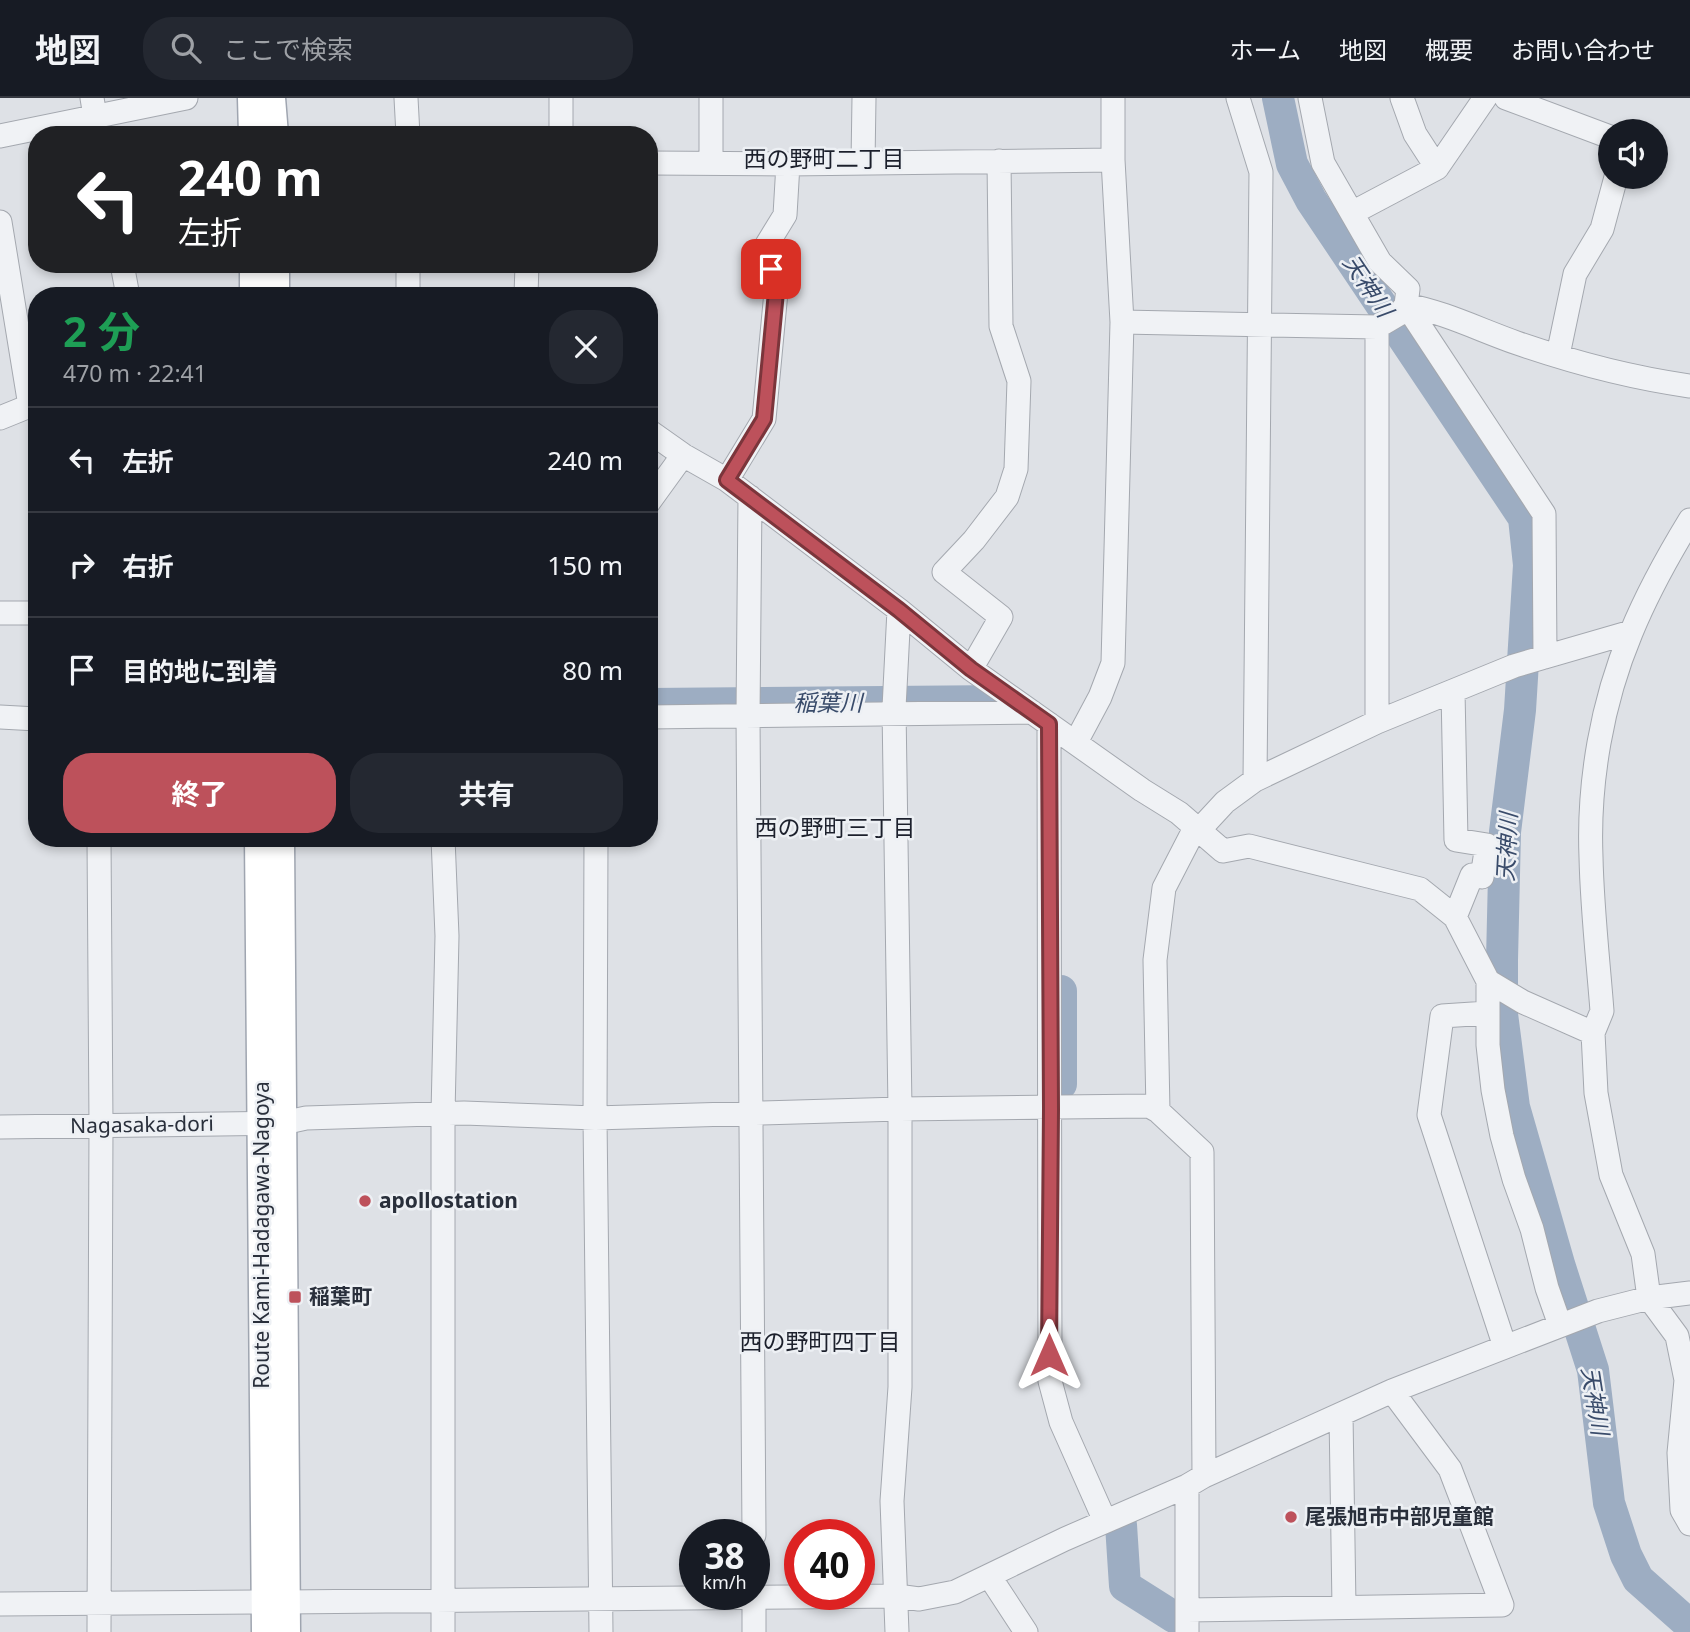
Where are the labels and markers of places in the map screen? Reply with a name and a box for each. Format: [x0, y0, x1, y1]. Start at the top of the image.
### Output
pin [741, 239, 801, 299]
place label: apollostation [379, 1186, 518, 1214]
marker: apollostation [357, 1193, 373, 1209]
place label: 稲葉町 [309, 1282, 372, 1310]
marker: 稲葉町 [287, 1289, 303, 1305]
place label: 尾張旭市中部児童館 [1305, 1502, 1494, 1530]
marker: 尾張旭市中部児童館 [1283, 1509, 1299, 1525]

